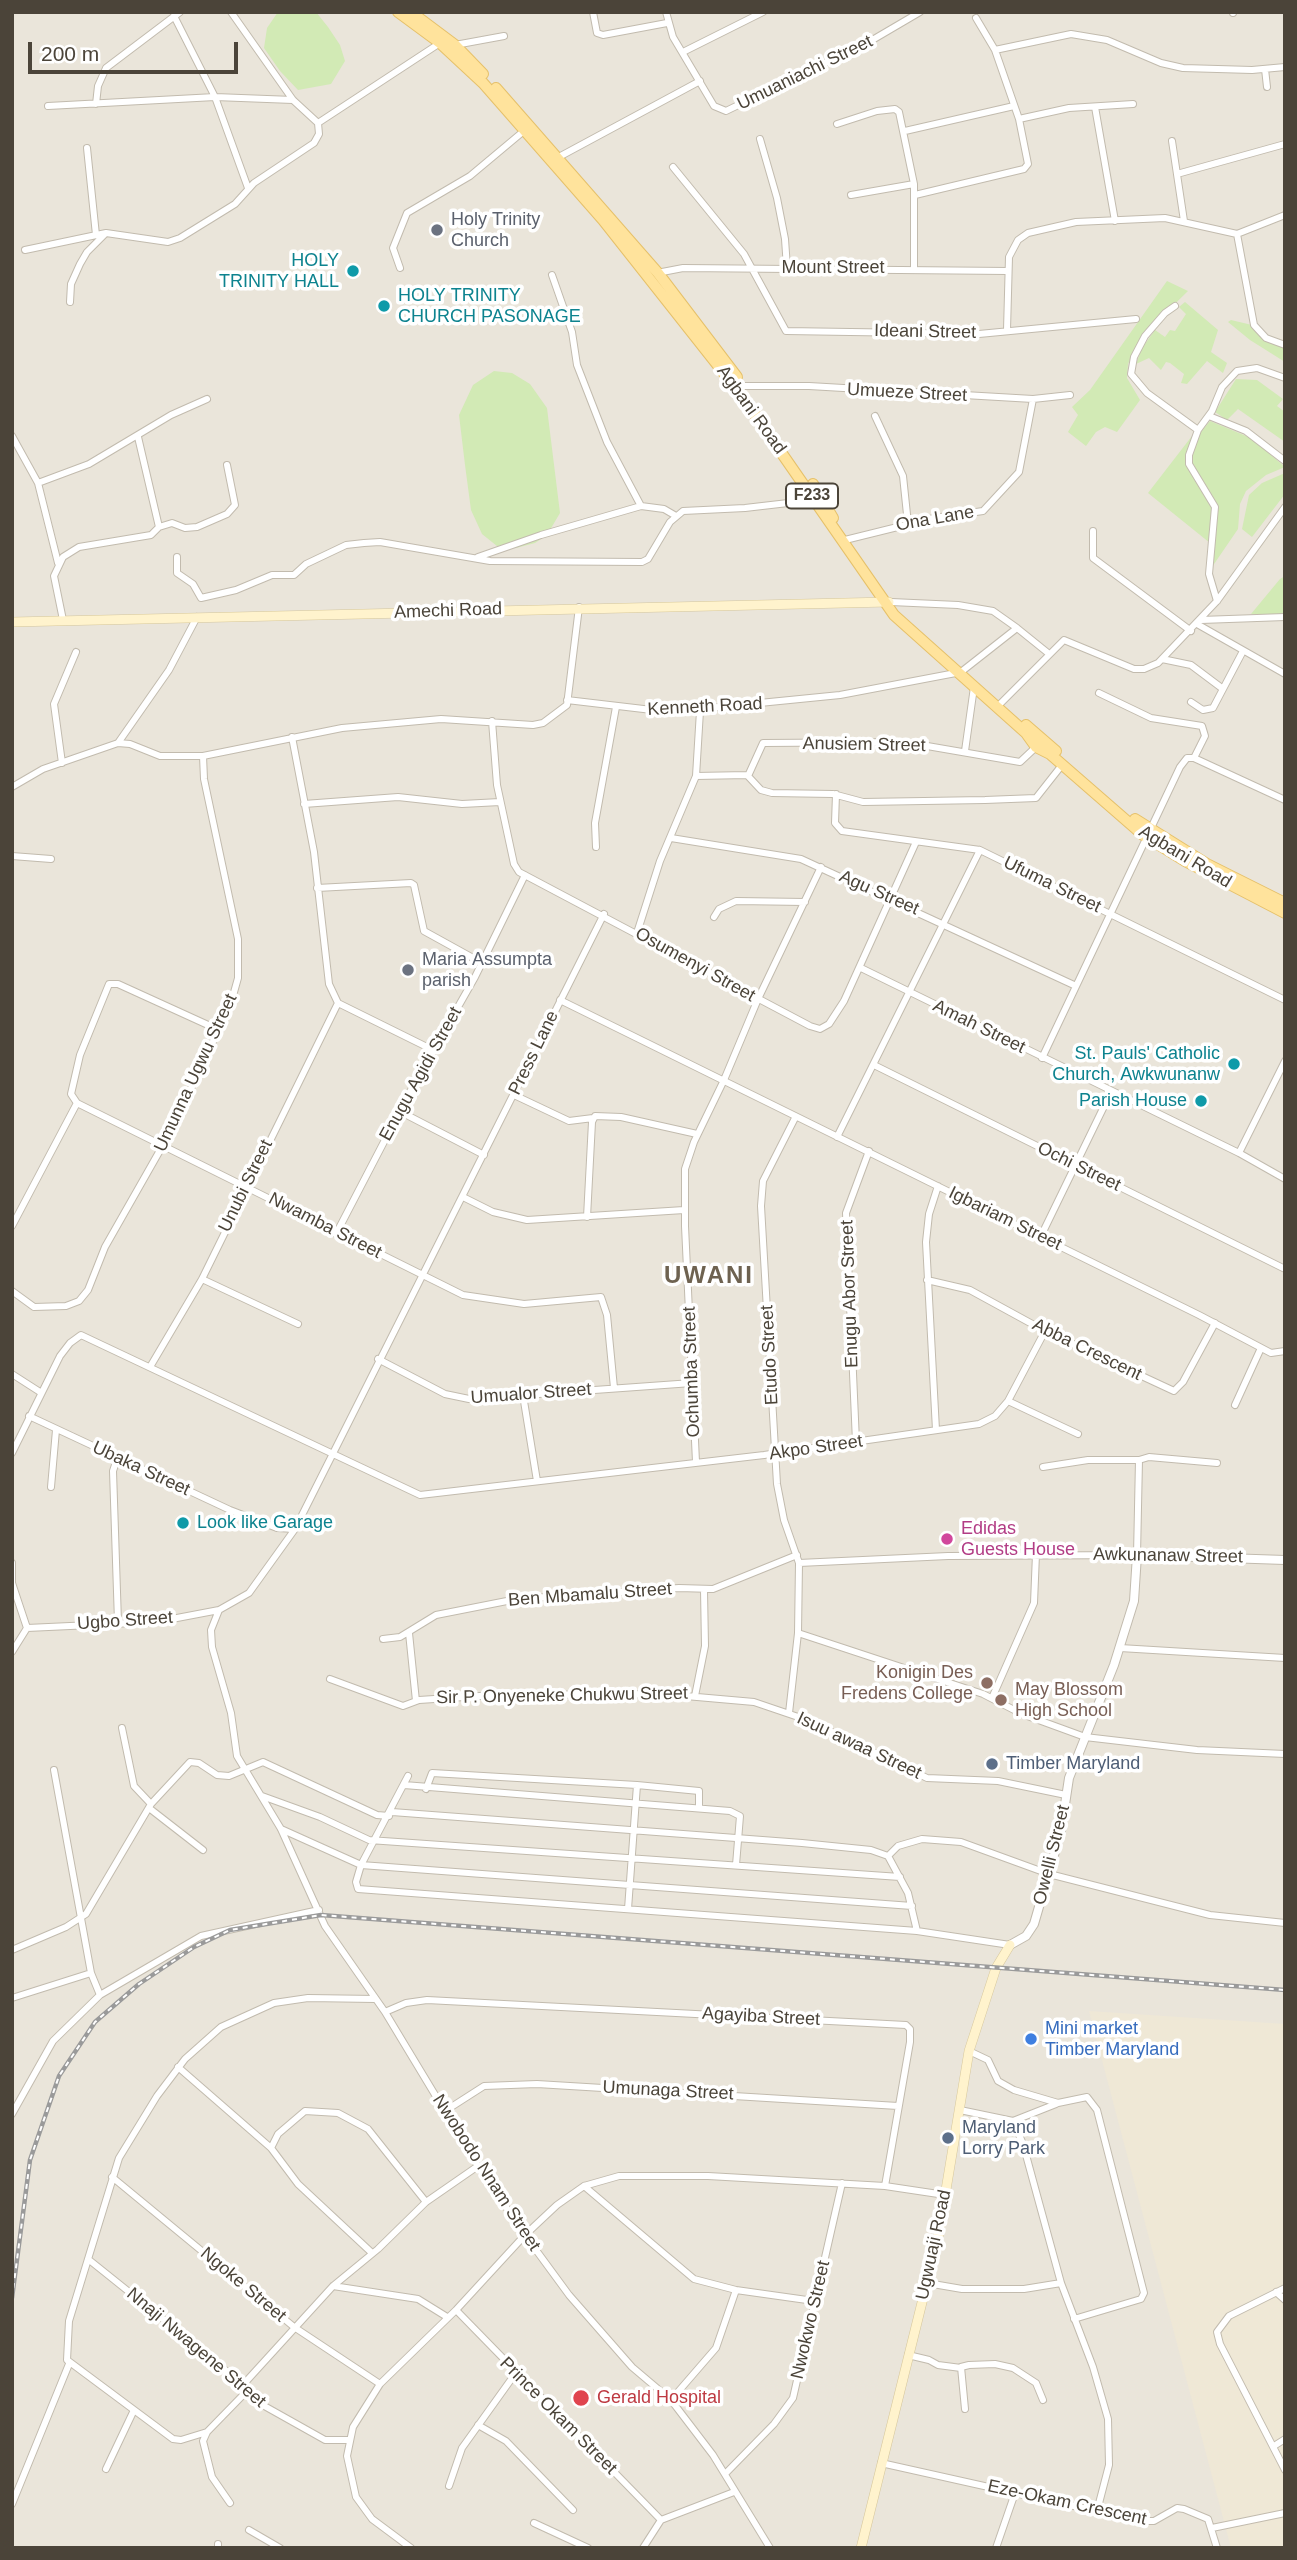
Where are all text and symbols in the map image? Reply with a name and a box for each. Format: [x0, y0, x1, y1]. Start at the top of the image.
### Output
scale bar [32, 28, 242, 72]
street label: Umuaniachi Street [734, 31, 876, 115]
text: 200 m [41, 42, 99, 65]
place label: Holy Trinity Church [451, 209, 540, 252]
marker: Holy Trinity Church [429, 222, 445, 238]
place label: HOLY TRINITY HALL [219, 250, 339, 292]
street label: Mount Street [781, 257, 885, 279]
marker: HOLY TRINITY HALL [345, 263, 361, 279]
place label: HOLY TRINITY CHURCH PASONAGE [398, 285, 581, 328]
marker: HOLY TRINITY CHURCH PASONAGE [376, 298, 392, 314]
street label: Ideani Street [874, 320, 976, 344]
street label: Agbani Road [712, 362, 790, 458]
street label: Umueze Street [846, 379, 968, 407]
road number: F233 [786, 484, 838, 509]
street label: Ona Lane [894, 501, 976, 537]
street label: Amechi Road [394, 598, 502, 624]
street label: Kenneth Road [647, 693, 763, 721]
street label: Anusiem Street [802, 733, 926, 757]
street label: Agbani Road [1135, 821, 1235, 893]
street label: Ufuma Street [1000, 852, 1104, 918]
street label: Agu Street [836, 866, 922, 920]
street label: Osumenyi Street [631, 923, 759, 1007]
place label: Maria Assumpta parish [422, 949, 552, 992]
marker: Maria Assumpta parish [400, 962, 416, 978]
street label: Umunna Ugwu Street [150, 990, 242, 1156]
street label: Amah Street [929, 995, 1029, 1059]
street label: Enugu Agidi Street [375, 1003, 467, 1145]
street label: Press Lane [504, 1007, 564, 1099]
place label: St. Pauls' Catholic Church, Awkwunanw [1052, 1043, 1220, 1086]
marker: St. Pauls' Catholic Church, Awkwunanw [1226, 1056, 1242, 1072]
place label: Parish House [1079, 1090, 1187, 1112]
marker: Parish House [1193, 1093, 1209, 1109]
street label: Unubi Street [214, 1136, 278, 1236]
street label: Ochi Street [1034, 1138, 1124, 1196]
street label: Igbariam Street [945, 1182, 1065, 1256]
street label: Nwamba Street [265, 1188, 385, 1264]
street label: Enugu Abor Street [837, 1220, 863, 1368]
district label: UWANI [665, 1262, 753, 1290]
street label: Etudo Street [757, 1304, 783, 1406]
street label: Ochumba Street [679, 1306, 705, 1438]
street label: Abba Crescent [1029, 1314, 1145, 1386]
street label: Umualor Street [470, 1379, 592, 1409]
street label: Akpo Street [768, 1431, 864, 1465]
street label: Ubaka Street [89, 1437, 193, 1501]
place label: Look like Garage [197, 1512, 333, 1534]
marker: Look like Garage [175, 1515, 191, 1531]
place label: Edidas Guests House [961, 1518, 1075, 1560]
marker: Edidas Guests House [939, 1531, 955, 1547]
street label: Awkunanaw Street [1093, 1544, 1243, 1568]
street label: Ben Mbamalu Street [507, 1579, 673, 1611]
street label: Ugbo Street [76, 1607, 174, 1635]
place label: Konigin Des Fredens College [841, 1662, 973, 1704]
marker: Konigin Des Fredens College [979, 1675, 995, 1691]
place label: May Blossom High School [1015, 1679, 1123, 1722]
street label: Sir P. Onyeneke Chukwu Street [436, 1683, 688, 1709]
marker: May Blossom High School [993, 1692, 1009, 1708]
street label: Isuu awaa Street [793, 1708, 925, 1784]
place label: Timber Maryland [1006, 1753, 1140, 1775]
marker: Timber Maryland [984, 1756, 1000, 1772]
street label: Owelli Street [1029, 1803, 1075, 1907]
street label: Agayiba Street [701, 2003, 821, 2031]
place label: Mini market Timber Maryland [1045, 2018, 1179, 2060]
marker: Mini market Timber Maryland [1023, 2031, 1039, 2047]
street label: Umunaga Street [602, 2077, 734, 2105]
street label: Nwobodo Nnam Street [427, 2091, 545, 2255]
place label: Maryland Lorry Park [962, 2117, 1045, 2160]
marker: Maryland Lorry Park [940, 2130, 956, 2146]
street label: Ugwuaji Road [912, 2188, 956, 2302]
street label: Ngoke Street [196, 2243, 290, 2327]
street label: Nwokwo Street [787, 2259, 835, 2381]
street label: Nnaji Nwagene Street [122, 2283, 270, 2413]
street label: Prince Okam Street [495, 2353, 621, 2479]
place label: Gerald Hospital [597, 2387, 721, 2409]
marker: Gerald Hospital [571, 2388, 591, 2408]
street label: Eze-Okam Crescent [986, 2476, 1148, 2530]

